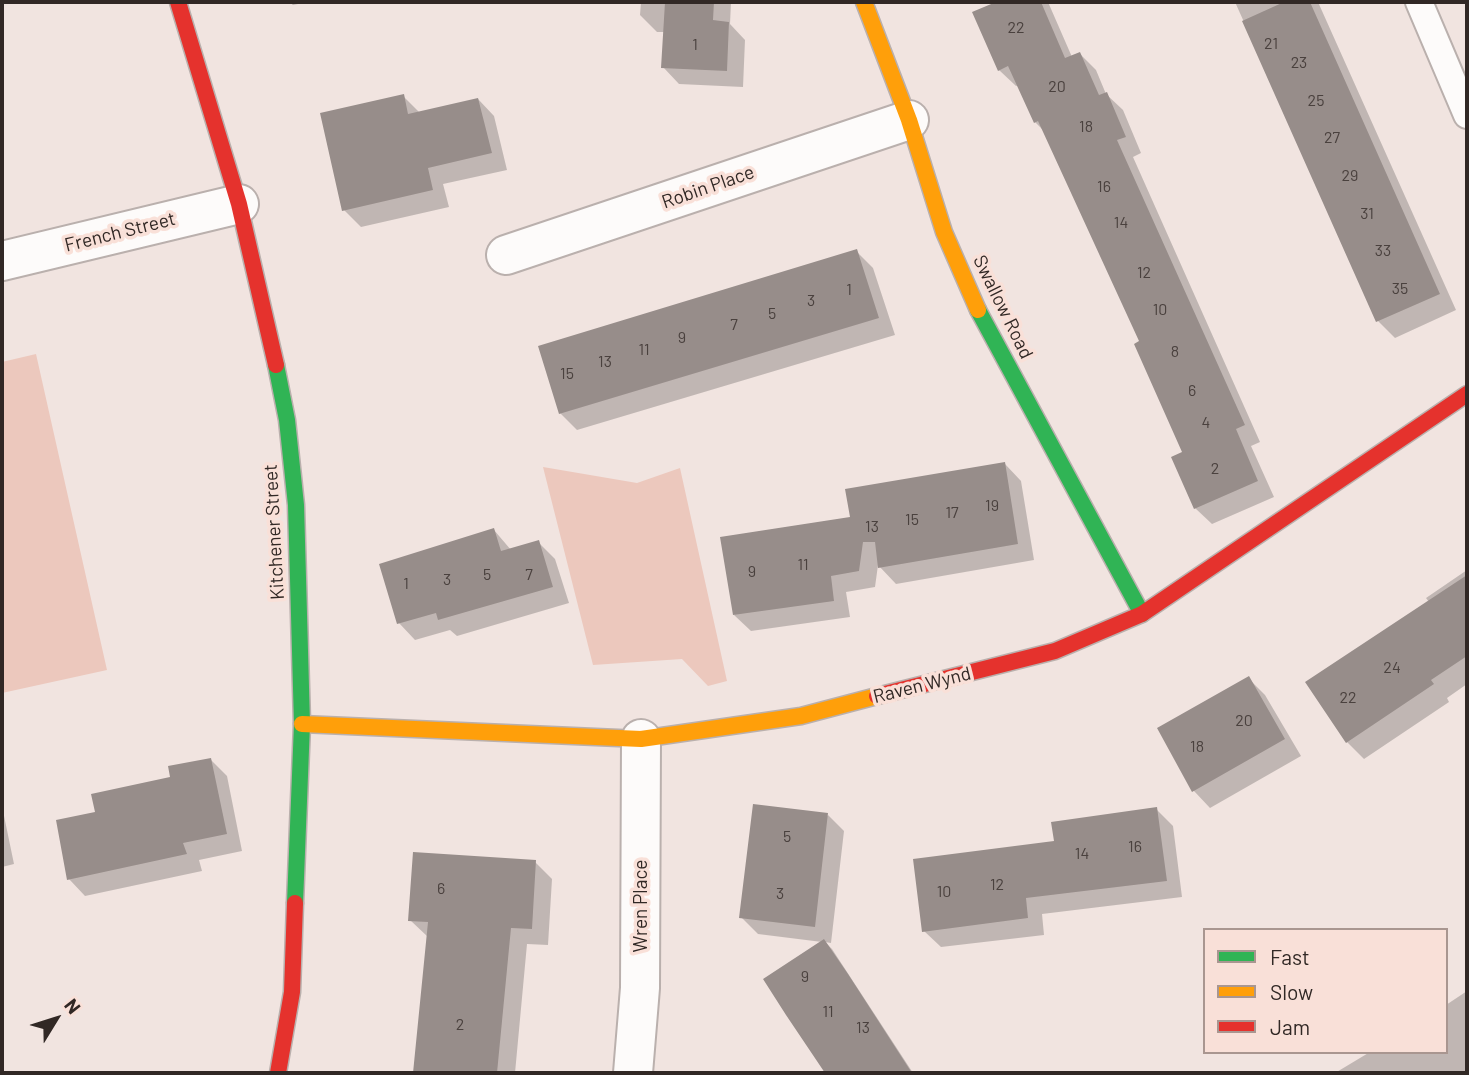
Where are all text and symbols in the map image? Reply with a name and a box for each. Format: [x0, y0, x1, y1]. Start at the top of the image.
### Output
house number: 22 [1007, 18, 1025, 38]
house number: 21 [1264, 34, 1278, 54]
house number: 1 [692, 35, 698, 55]
house number: 23 [1291, 53, 1307, 73]
house number: 20 [1048, 77, 1066, 97]
house number: 25 [1308, 91, 1324, 111]
house number: 18 [1079, 117, 1093, 137]
house number: 27 [1324, 128, 1340, 148]
street label: Robin Place [659, 161, 757, 213]
house number: 29 [1342, 166, 1358, 186]
house number: 16 [1097, 177, 1111, 197]
house number: 31 [1360, 204, 1374, 224]
street label: French Street [62, 207, 178, 257]
house number: 14 [1114, 213, 1128, 233]
house number: 33 [1375, 241, 1391, 261]
street label: Swallow Road [968, 251, 1038, 363]
house number: 12 [1137, 263, 1151, 283]
house number: 35 [1392, 279, 1408, 299]
house number: 1 [846, 280, 852, 300]
house number: 3 [807, 291, 815, 311]
house number: 10 [1153, 300, 1167, 320]
house number: 5 [768, 304, 776, 324]
house number: 7 [730, 315, 738, 335]
house number: 9 [678, 328, 686, 348]
house number: 11 [638, 340, 650, 360]
house number: 8 [1171, 342, 1179, 362]
house number: 13 [598, 352, 612, 372]
house number: 15 [560, 364, 574, 384]
house number: 6 [1188, 381, 1196, 401]
house number: 4 [1202, 413, 1210, 433]
house number: 2 [1211, 459, 1219, 479]
street label: Kitchener Street [259, 463, 289, 601]
house number: 19 [985, 496, 999, 516]
house number: 17 [945, 503, 959, 523]
house number: 15 [905, 510, 919, 530]
house number: 13 [865, 517, 879, 537]
house number: 11 [797, 555, 809, 575]
house number: 9 [748, 562, 756, 582]
house number: 5 [483, 565, 491, 585]
house number: 7 [525, 565, 533, 585]
house number: 3 [443, 570, 451, 590]
house number: 1 [403, 574, 409, 594]
house number: 24 [1383, 658, 1401, 678]
street label: Raven Wynd [871, 662, 973, 708]
house number: 22 [1339, 688, 1357, 708]
house number: 20 [1235, 711, 1253, 731]
house number: 18 [1190, 737, 1204, 757]
house number: 5 [783, 827, 791, 847]
house number: 16 [1128, 837, 1142, 857]
house number: 14 [1075, 844, 1089, 864]
street label: Wren Place [630, 860, 652, 952]
house number: 12 [990, 875, 1004, 895]
house number: 6 [437, 879, 445, 899]
house number: 10 [937, 882, 951, 902]
house number: 3 [776, 884, 784, 904]
legend [1203, 928, 1448, 1054]
text: Fast [1270, 944, 1310, 969]
house number: 9 [801, 967, 809, 987]
text: Slow [1270, 979, 1313, 1004]
north arrow [21, 984, 91, 1054]
text: N [60, 994, 86, 1018]
house number: 11 [822, 1002, 834, 1022]
text: Jam [1270, 1014, 1310, 1039]
house number: 2 [456, 1015, 464, 1035]
house number: 13 [856, 1018, 870, 1038]

